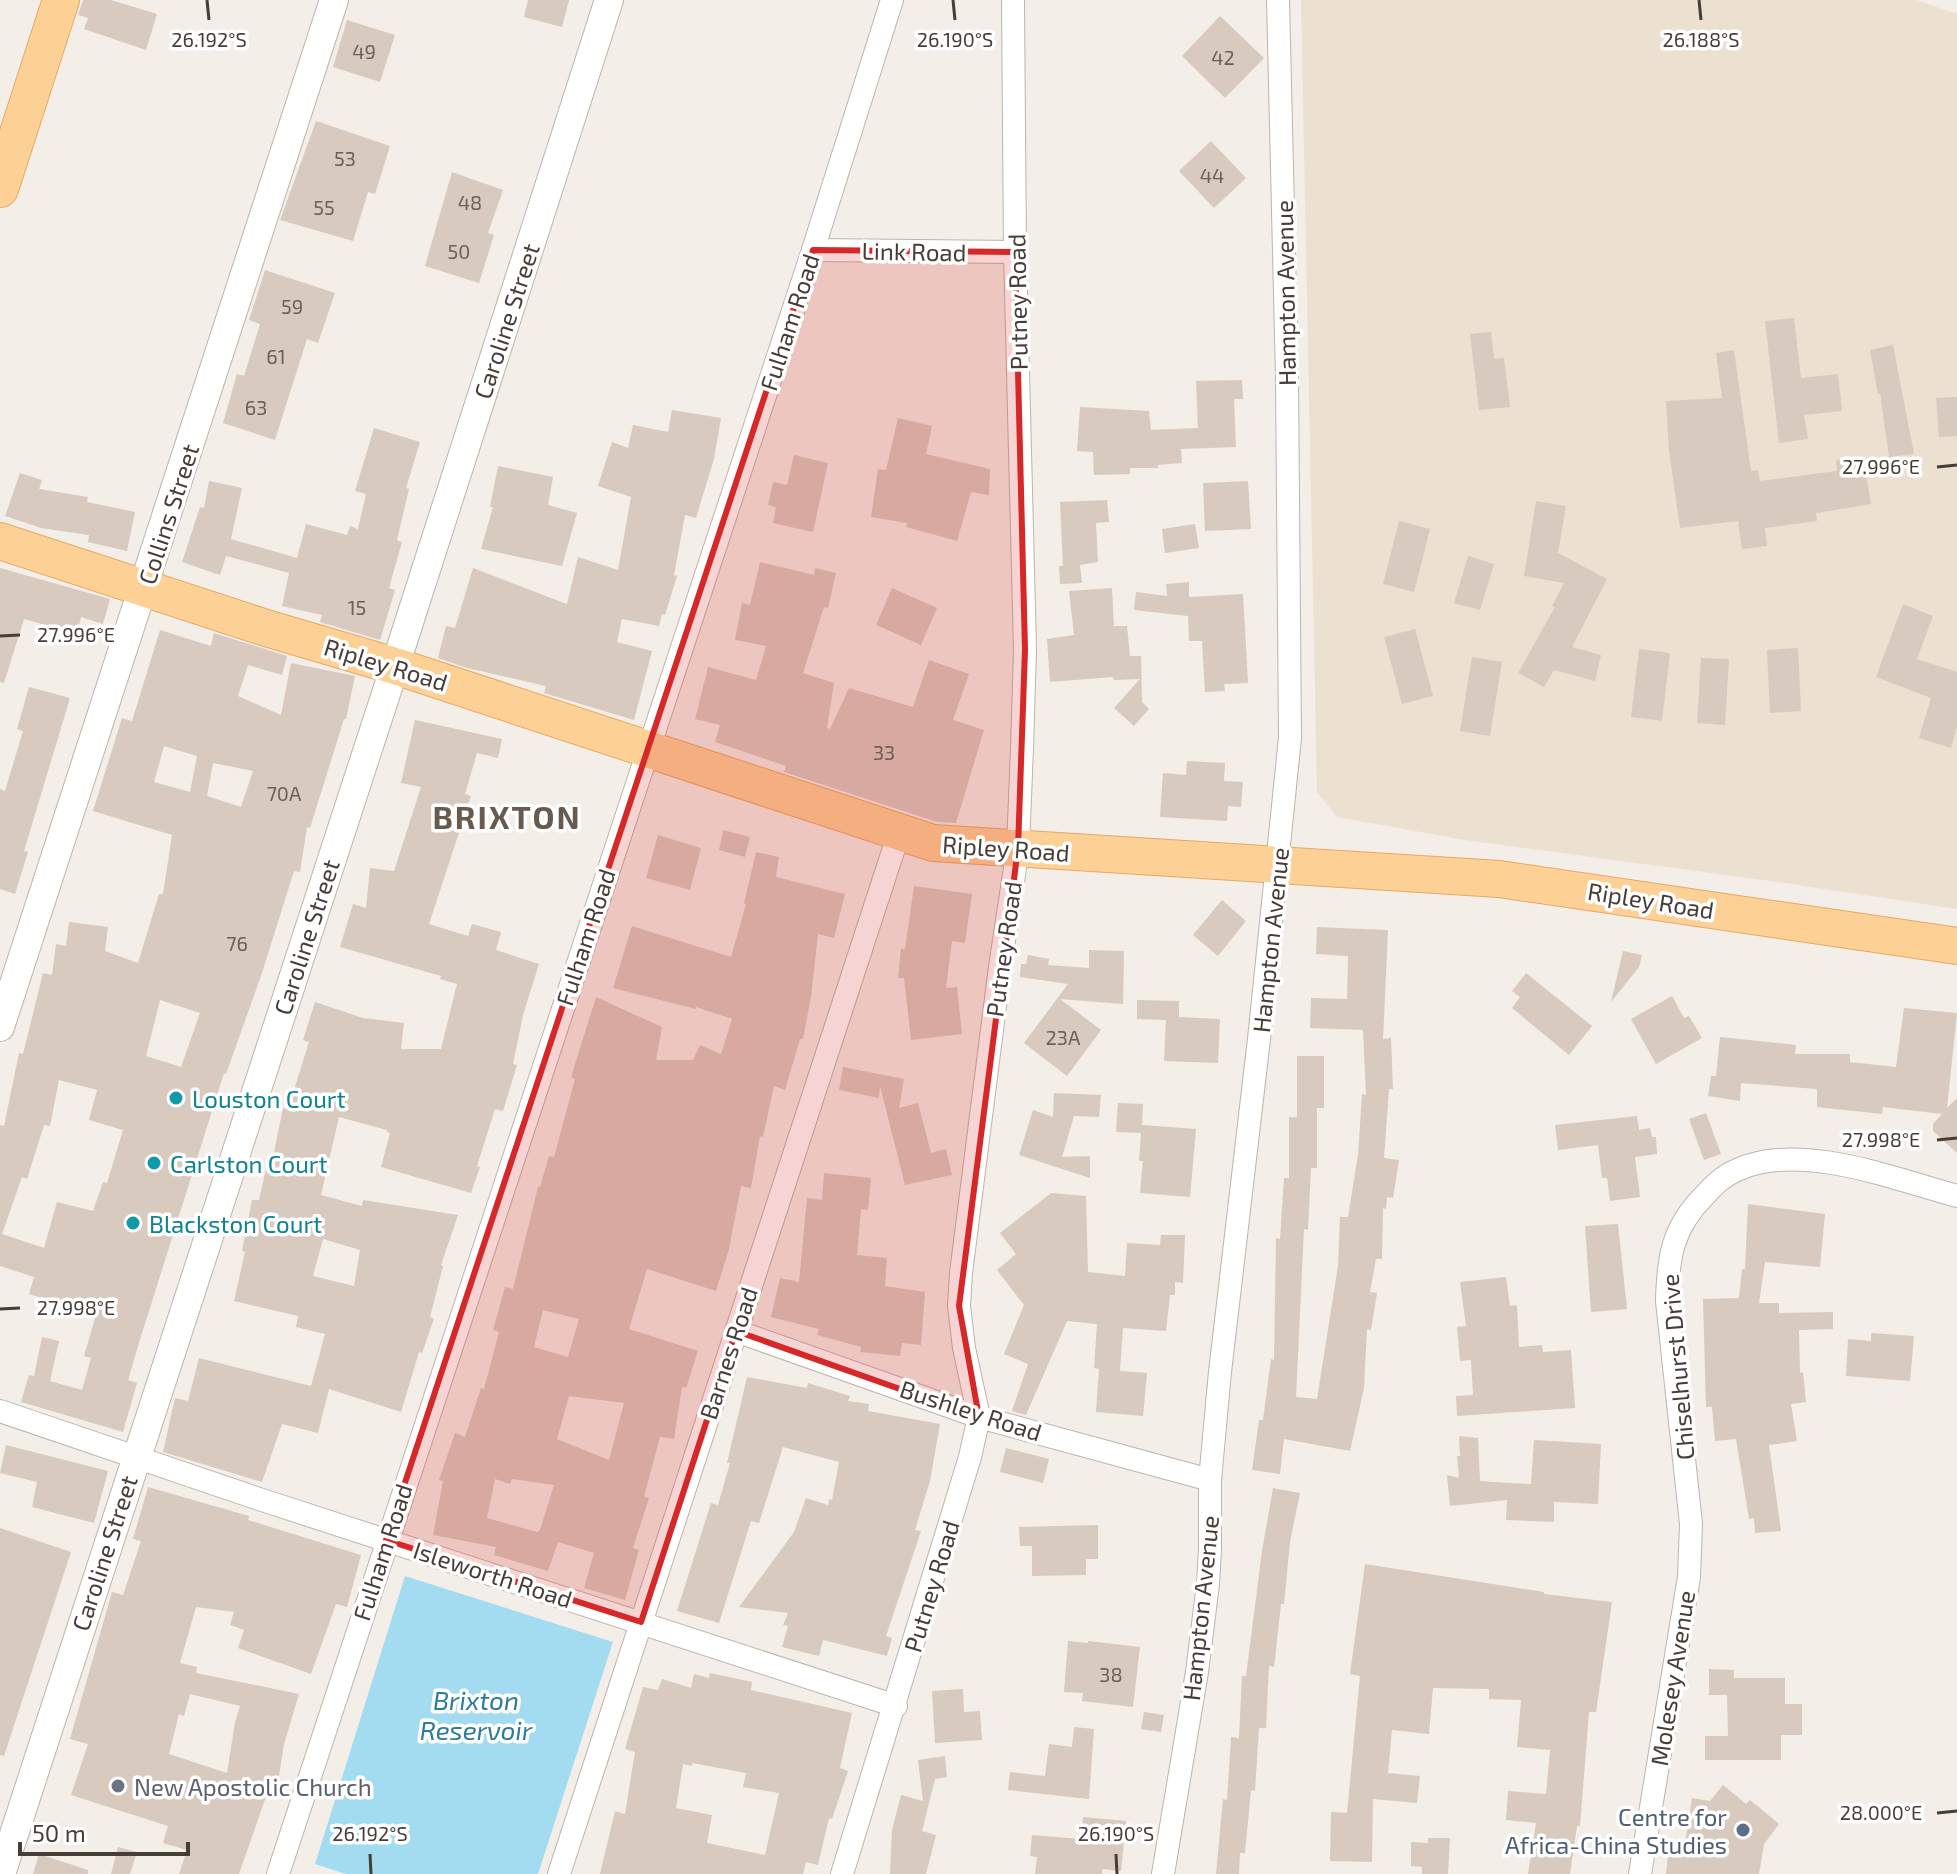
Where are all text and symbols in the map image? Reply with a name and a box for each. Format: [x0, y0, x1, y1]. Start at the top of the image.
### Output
text: 26.192°S [171, 27, 247, 51]
text: 26.190°S [917, 27, 993, 51]
text: 26.188°S [1662, 27, 1740, 51]
house number: 49 [352, 39, 376, 63]
house number: 42 [1211, 45, 1235, 69]
house number: 53 [334, 146, 356, 170]
house number: 44 [1200, 163, 1224, 187]
house number: 48 [458, 190, 482, 214]
house number: 55 [313, 195, 335, 219]
street label: Hampton Avenue [1269, 200, 1301, 386]
street label: Putney Road [1001, 233, 1033, 371]
street label: Link Road [861, 236, 967, 266]
house number: 50 [448, 239, 470, 263]
street label: Caroline Street [467, 240, 545, 402]
street label: Fulham Road [753, 250, 825, 394]
house number: 59 [281, 294, 303, 318]
house number: 61 [266, 344, 286, 368]
house number: 63 [245, 395, 267, 419]
street label: Collins Street [132, 440, 204, 588]
text: 27.996°E [1842, 454, 1920, 478]
house number: 15 [348, 595, 366, 619]
text: 27.996°E [37, 622, 115, 646]
street label: Ripley Road [321, 632, 451, 696]
house number: 33 [873, 740, 895, 764]
house number: 70A [267, 781, 302, 805]
district label: BRIXTON [432, 797, 582, 835]
street label: Ripley Road [941, 829, 1071, 867]
street label: Hampton Avenue [1246, 846, 1294, 1034]
street label: Caroline Street [267, 856, 345, 1018]
street label: Fulham Road [549, 865, 621, 1009]
street label: Ripley Road [1586, 876, 1716, 924]
street label: Putney Road [979, 879, 1027, 1019]
house number: 76 [226, 931, 248, 955]
house number: 23A [1046, 1025, 1081, 1049]
place label: Louston Court [192, 1084, 346, 1113]
marker: Louston Court [167, 1089, 185, 1107]
text: 27.998°E [1842, 1127, 1920, 1151]
place label: Carlston Court [170, 1149, 328, 1178]
marker: Carlston Court [145, 1154, 163, 1172]
place label: Blackston Court [149, 1209, 322, 1238]
marker: Blackston Court [124, 1214, 142, 1232]
street label: Chiselhurst Drive [1654, 1273, 1700, 1461]
street label: Barnes Road [693, 1283, 763, 1423]
text: 27.998°E [37, 1295, 115, 1319]
street label: Bushley Road [896, 1373, 1046, 1447]
street label: Caroline Street [65, 1472, 143, 1634]
street label: Fulham Road [346, 1480, 418, 1624]
street label: Hampton Avenue [1176, 1514, 1224, 1702]
street label: Putney Road [897, 1516, 965, 1656]
street label: Isleworth Road [410, 1535, 576, 1613]
street label: Molesey Avenue [1644, 1588, 1700, 1768]
house number: 38 [1099, 1662, 1123, 1686]
water label: Brixton Reservoir [420, 1684, 533, 1745]
place label: New Apostolic Church [134, 1772, 372, 1801]
marker: New Apostolic Church [109, 1777, 127, 1795]
text: 28.000°E [1840, 1800, 1922, 1824]
place label: Centre for Africa-China Studies [1505, 1802, 1727, 1859]
scale bar [20, 1806, 188, 1856]
text: 50 m [32, 1818, 86, 1847]
text: 26.192°S [332, 1821, 408, 1845]
text: 26.190°S [1078, 1821, 1154, 1845]
marker: Centre for Africa-China Studies [1734, 1821, 1752, 1839]

